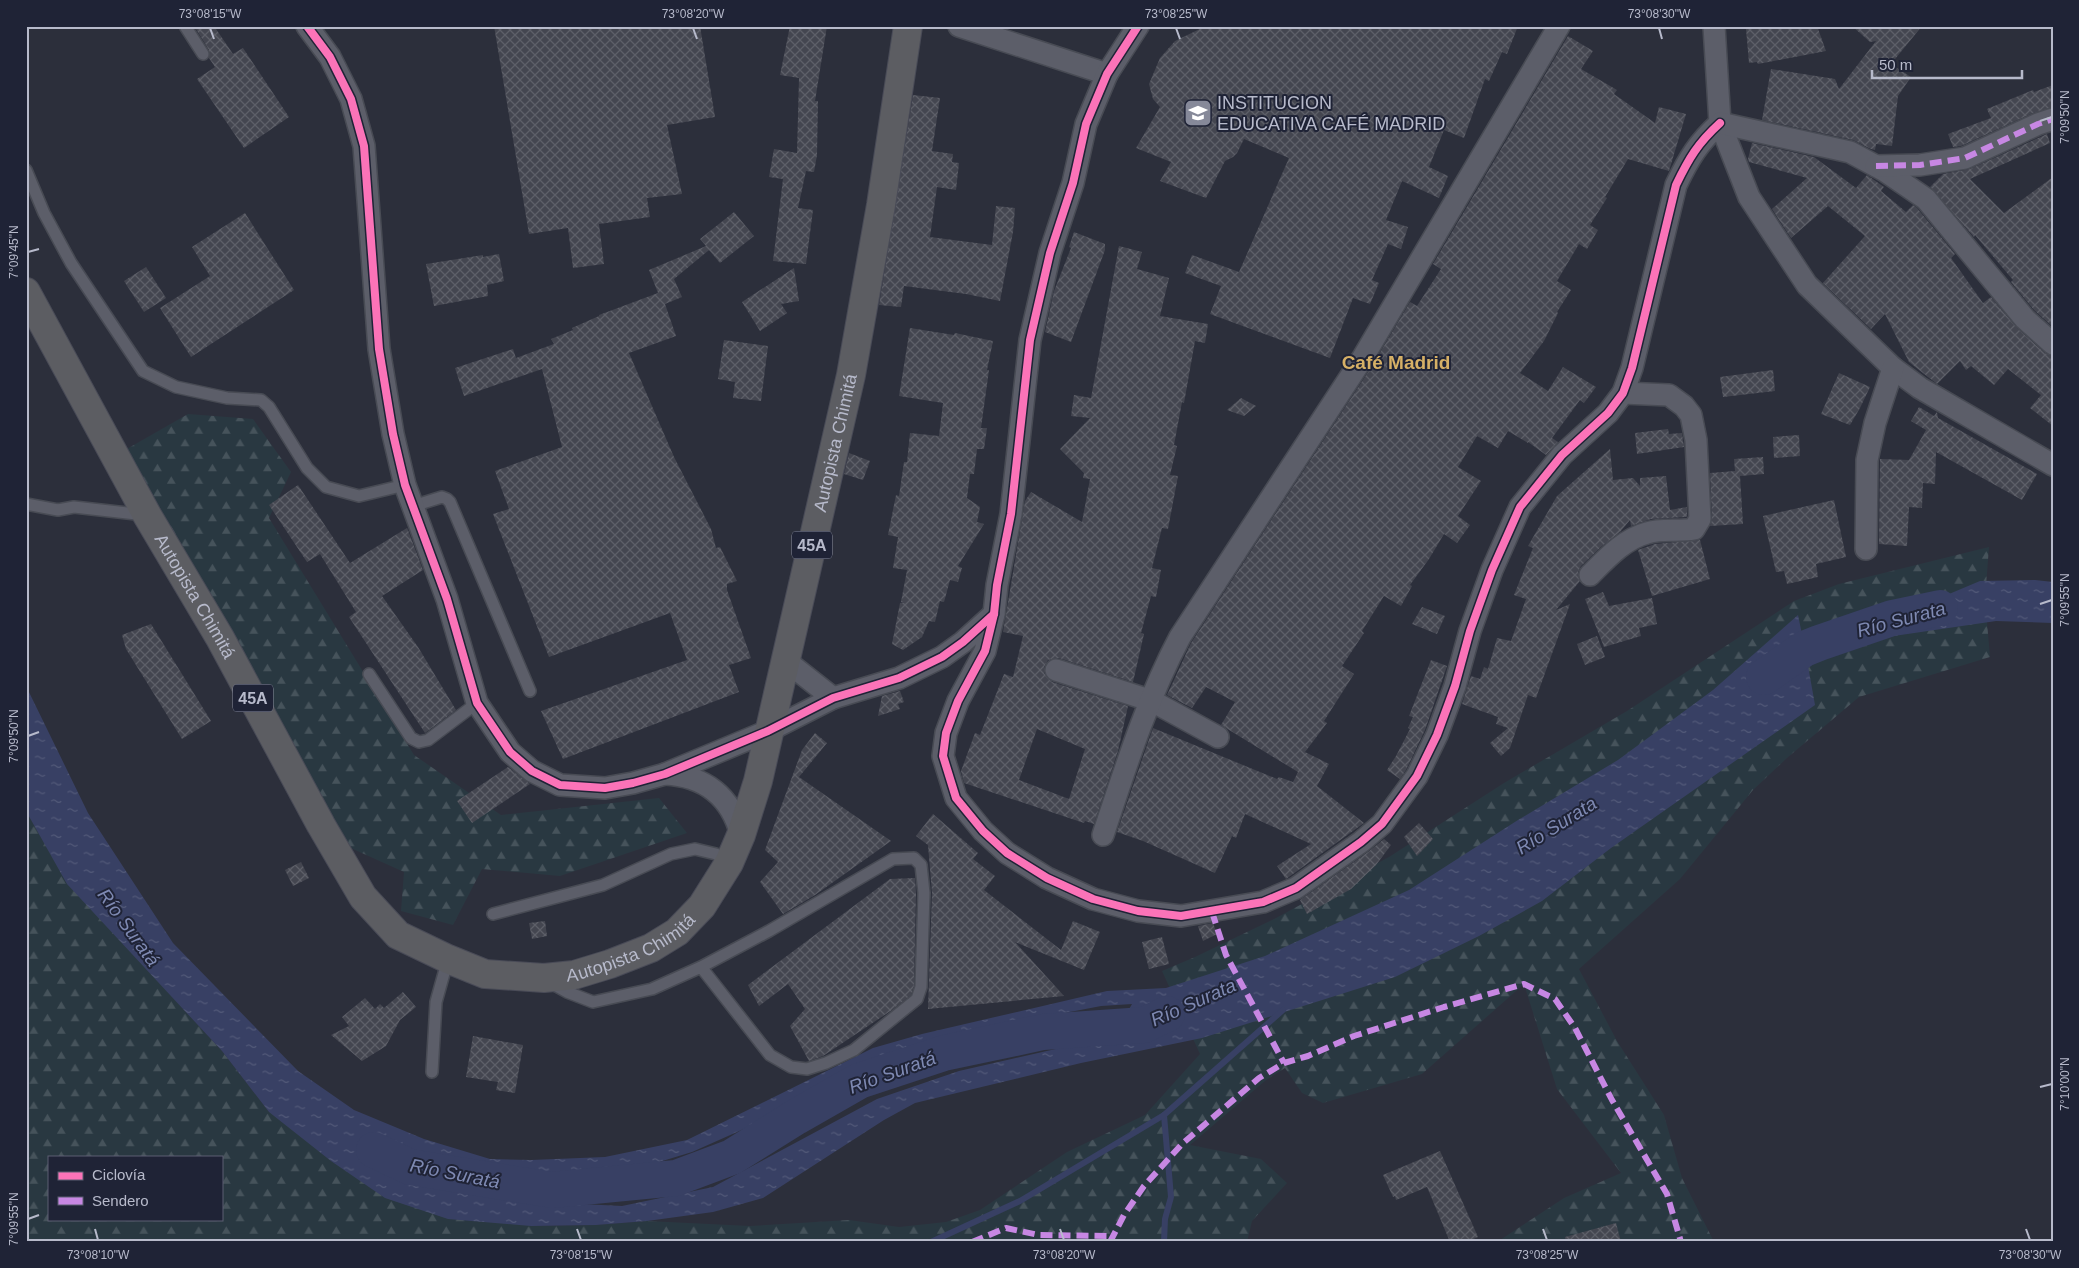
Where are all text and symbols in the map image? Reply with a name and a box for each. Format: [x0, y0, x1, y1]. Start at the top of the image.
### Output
text: 73°08'15"W [179, 7, 242, 21]
text: 73°08'20"W [662, 7, 725, 21]
text: 73°08'25"W [1145, 7, 1208, 21]
text: 73°08'30"W [1628, 7, 1691, 21]
scale bar [1872, 48, 2022, 80]
text: 50 m [1879, 56, 1912, 73]
text: 7°09'50"N [2058, 90, 2072, 144]
place label: INSTITUCION EDUCATIVA CAFÉ MADRID [1217, 93, 1445, 134]
school or university icon: INSTITUCION EDUCATIVA CAFÉ MADRID [1183, 98, 1213, 128]
text: 7°09'45"N [7, 225, 21, 279]
district label: Café Madrid [1342, 352, 1450, 373]
street label: Autopista Chimitá [810, 371, 861, 514]
street label: Autopista Chimitá [150, 530, 240, 663]
road number: 45A [792, 532, 832, 558]
text: 7°09'55"N [2058, 573, 2072, 627]
water label: Río Surata [1855, 598, 1948, 641]
road number: 45A [233, 684, 273, 711]
text: 7°09'50"N [7, 709, 21, 763]
water label: Río Surata [1512, 792, 1600, 858]
water label: Río Suratá [93, 884, 164, 970]
street label: Autopista Chimitá [565, 909, 700, 986]
water label: Río Surata [1147, 974, 1239, 1031]
water label: Río Suratá [846, 1047, 938, 1098]
text: 7°10'00"N [2058, 1057, 2072, 1111]
water label: Río Suratá [408, 1155, 501, 1192]
legend [48, 1156, 222, 1220]
text: Ciclovía [92, 1166, 146, 1183]
text: 7°09'55"N [7, 1192, 21, 1246]
text: Sendero [92, 1192, 149, 1209]
text: 73°08'10"W [67, 1248, 130, 1262]
text: 73°08'15"W [550, 1248, 613, 1262]
text: 73°08'20"W [1033, 1248, 1096, 1262]
text: 73°08'25"W [1516, 1248, 1579, 1262]
text: 73°08'30"W [1999, 1248, 2062, 1262]

